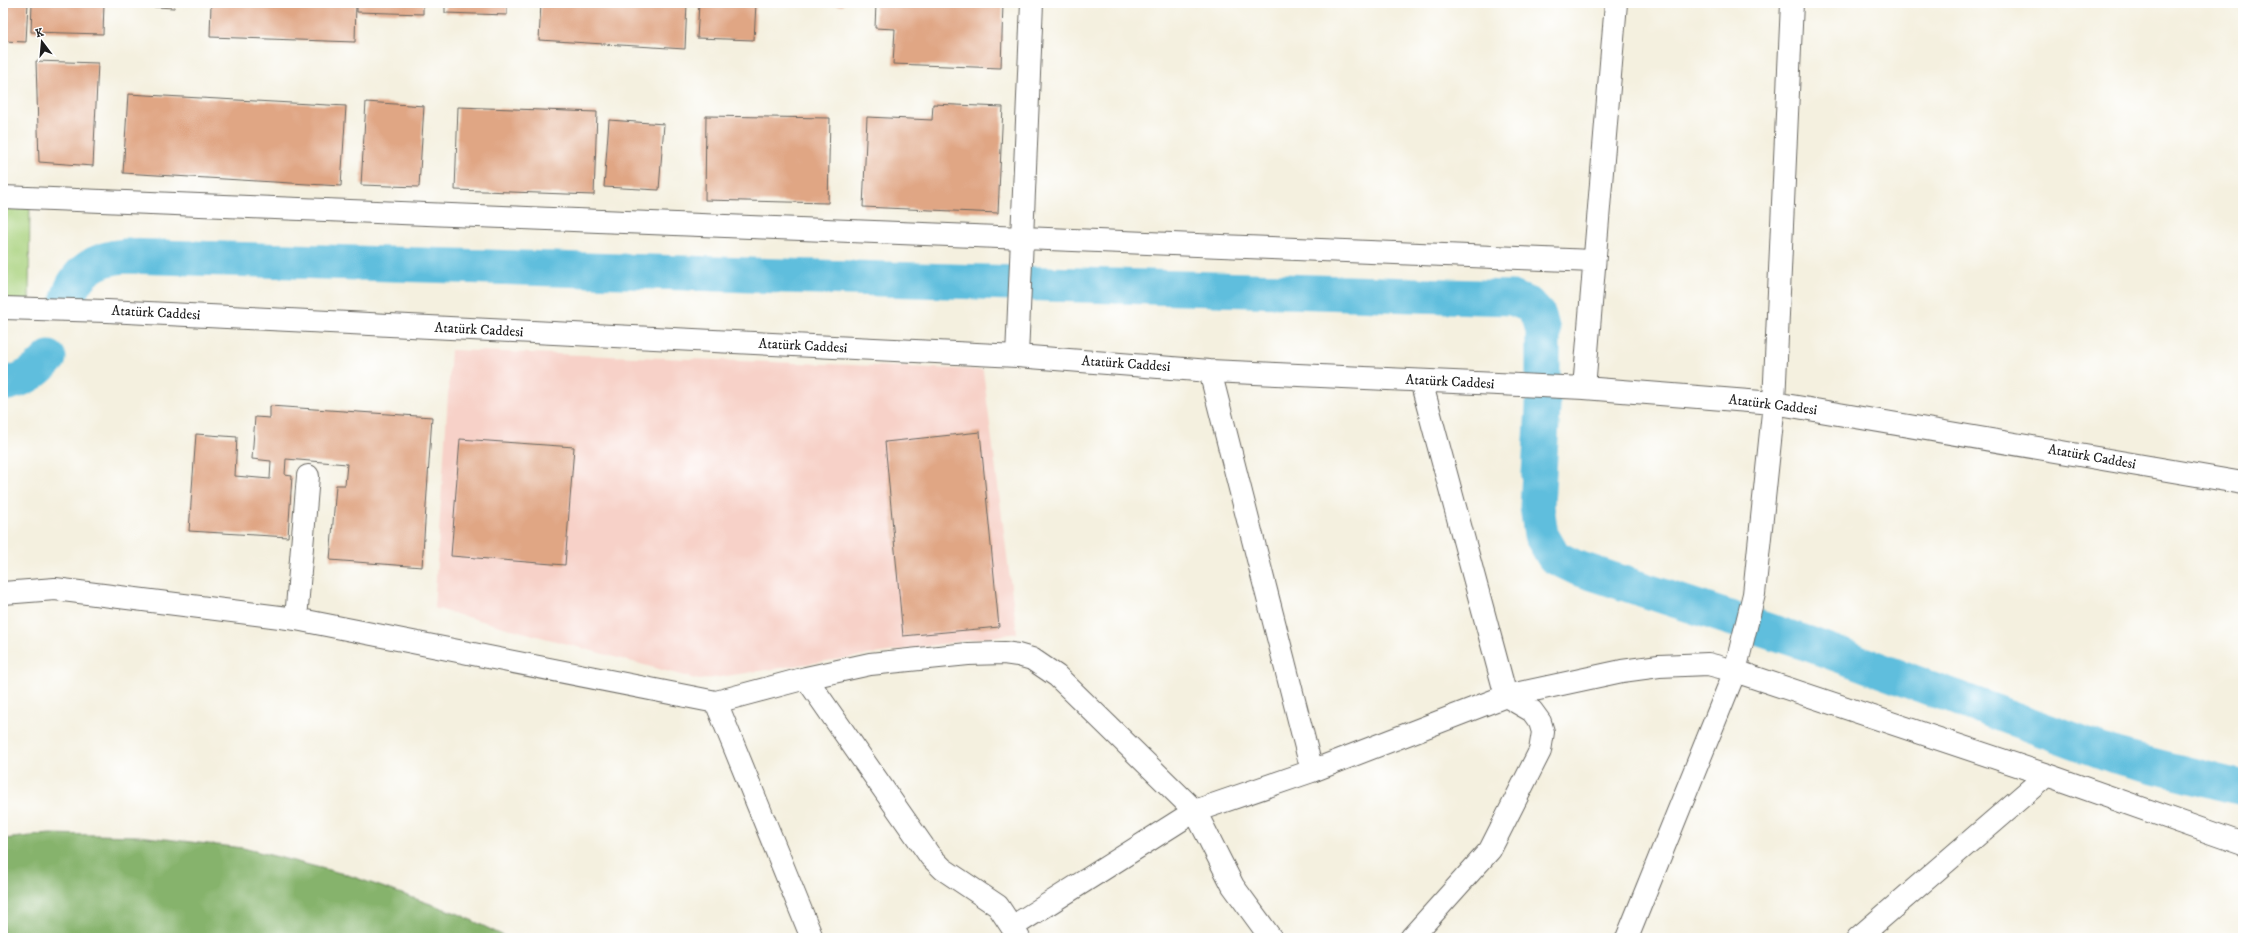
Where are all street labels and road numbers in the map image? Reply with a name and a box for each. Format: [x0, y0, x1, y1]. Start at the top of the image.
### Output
street label: Atatürk Caddesi [111, 302, 201, 324]
street label: Atatürk Caddesi [434, 319, 524, 341]
street label: Atatürk Caddesi [758, 335, 848, 357]
street label: Atatürk Caddesi [1081, 352, 1171, 376]
street label: Atatürk Caddesi [1405, 371, 1495, 393]
street label: Atatürk Caddesi [1728, 391, 1819, 419]
street label: Atatürk Caddesi [2047, 440, 2138, 474]

